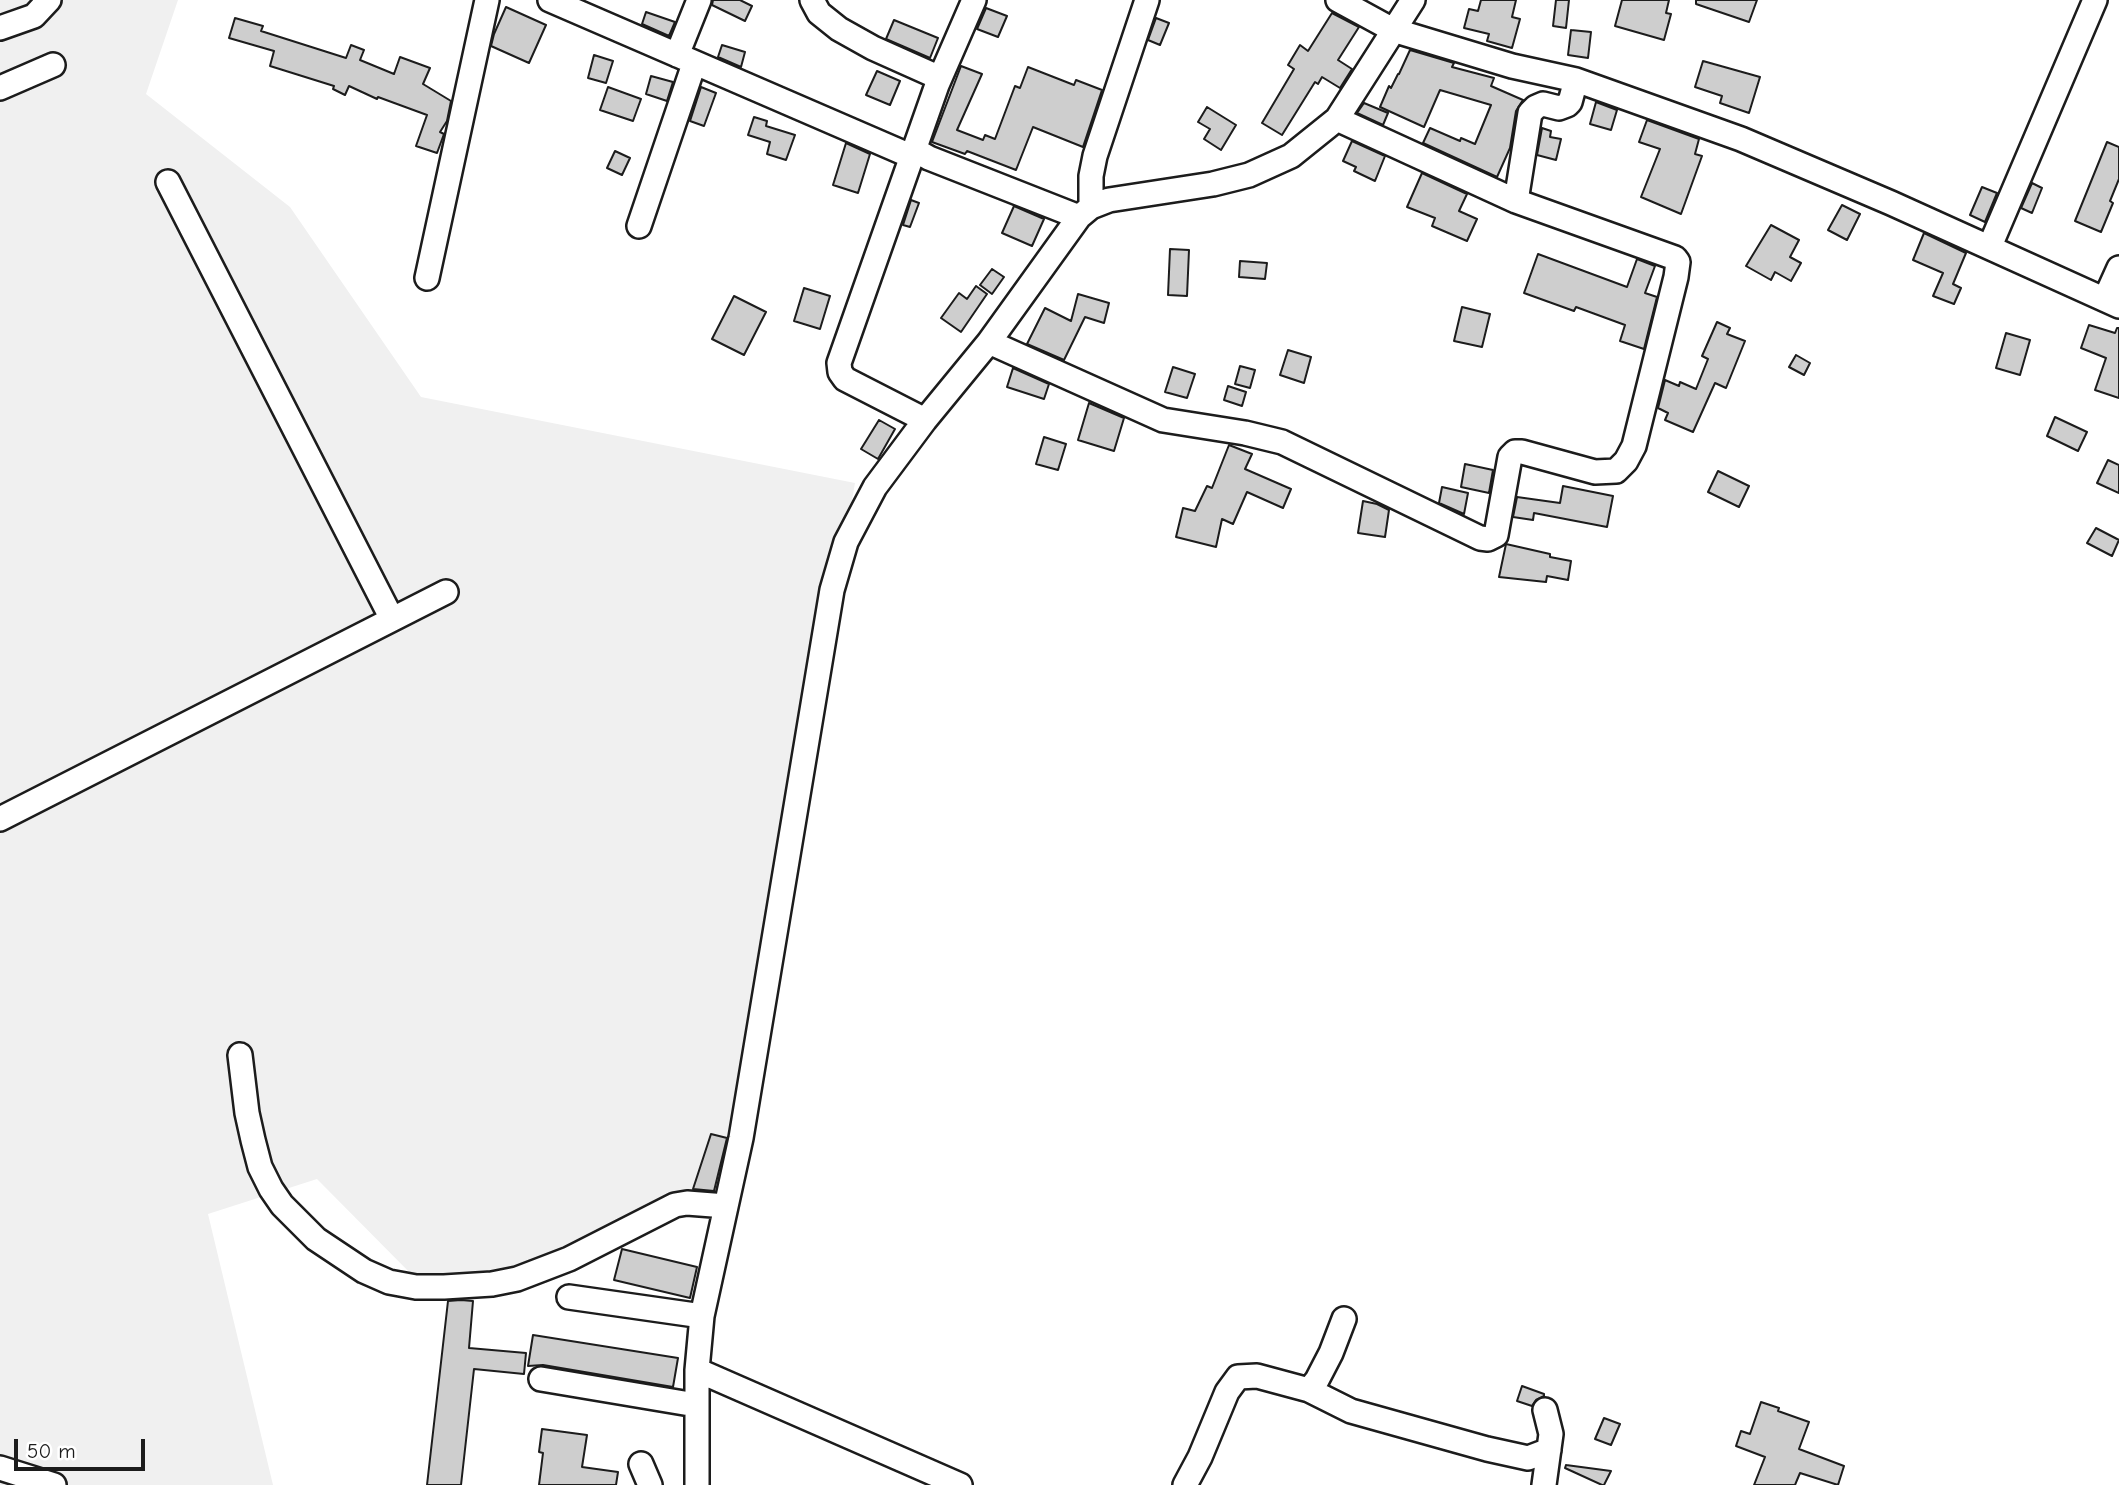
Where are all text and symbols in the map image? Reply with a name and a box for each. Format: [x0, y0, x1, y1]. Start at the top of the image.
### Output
scale bar [18, 1426, 149, 1470]
text: 50 m [27, 1439, 76, 1463]

